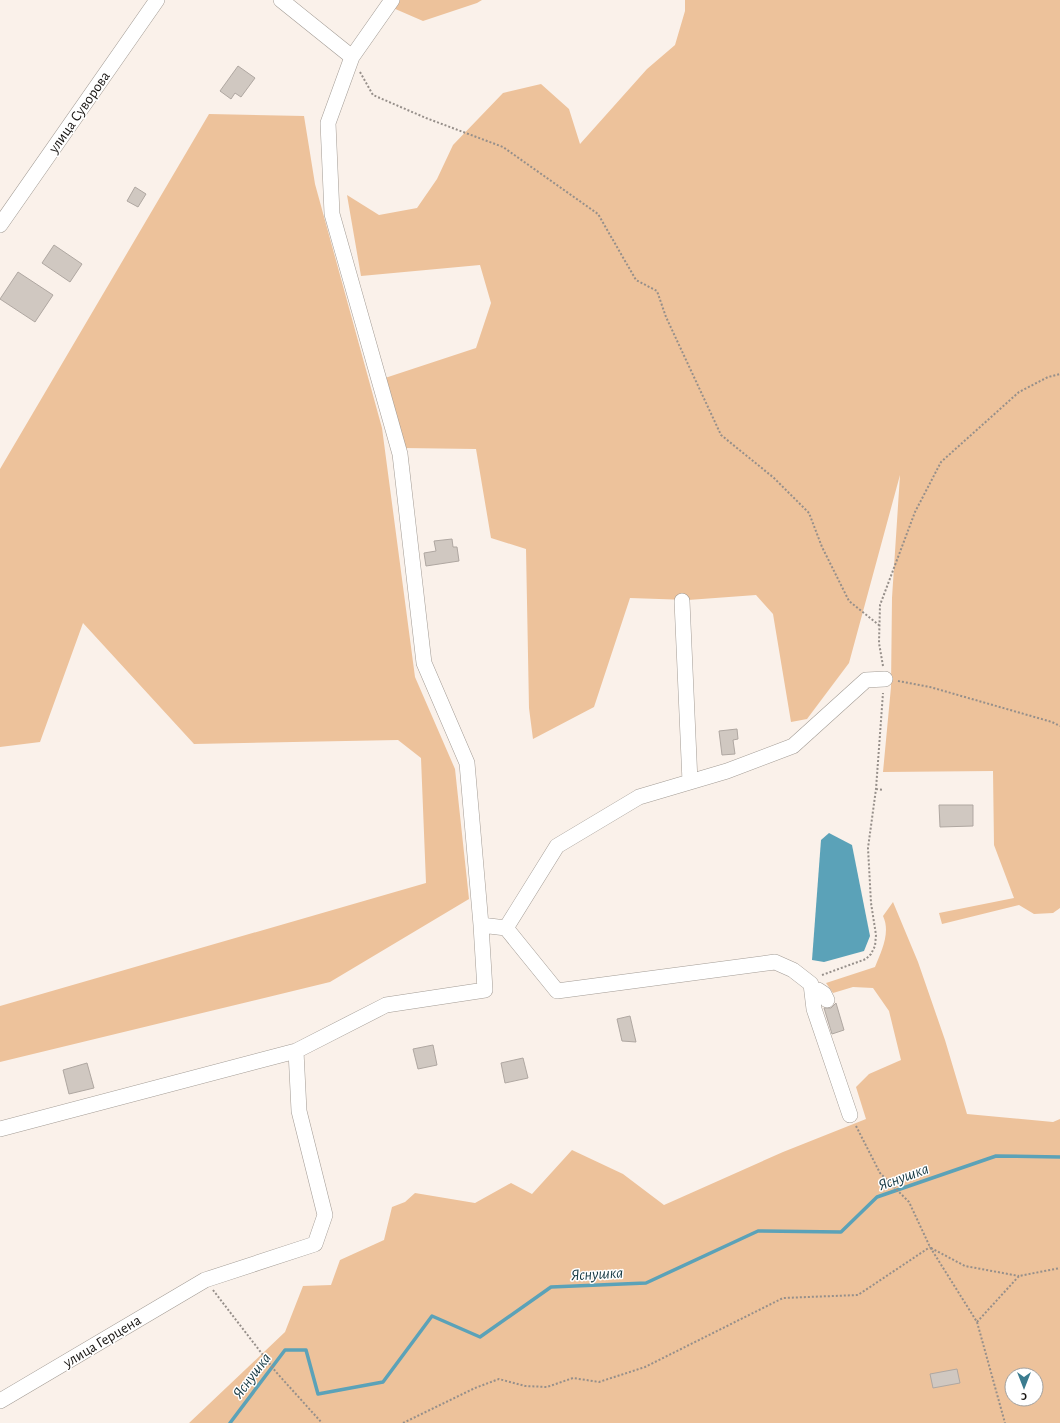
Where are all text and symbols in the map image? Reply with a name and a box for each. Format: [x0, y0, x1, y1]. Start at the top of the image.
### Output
street label: улица Суворова [45, 69, 113, 157]
water label: Яснушка [876, 1160, 931, 1193]
water label: Яснушка [571, 1265, 624, 1283]
street label: улица Герцена [60, 1312, 144, 1371]
water label: Яснушка [230, 1350, 274, 1401]
north arrow [1004, 1367, 1044, 1407]
text: С [1021, 1391, 1027, 1402]

